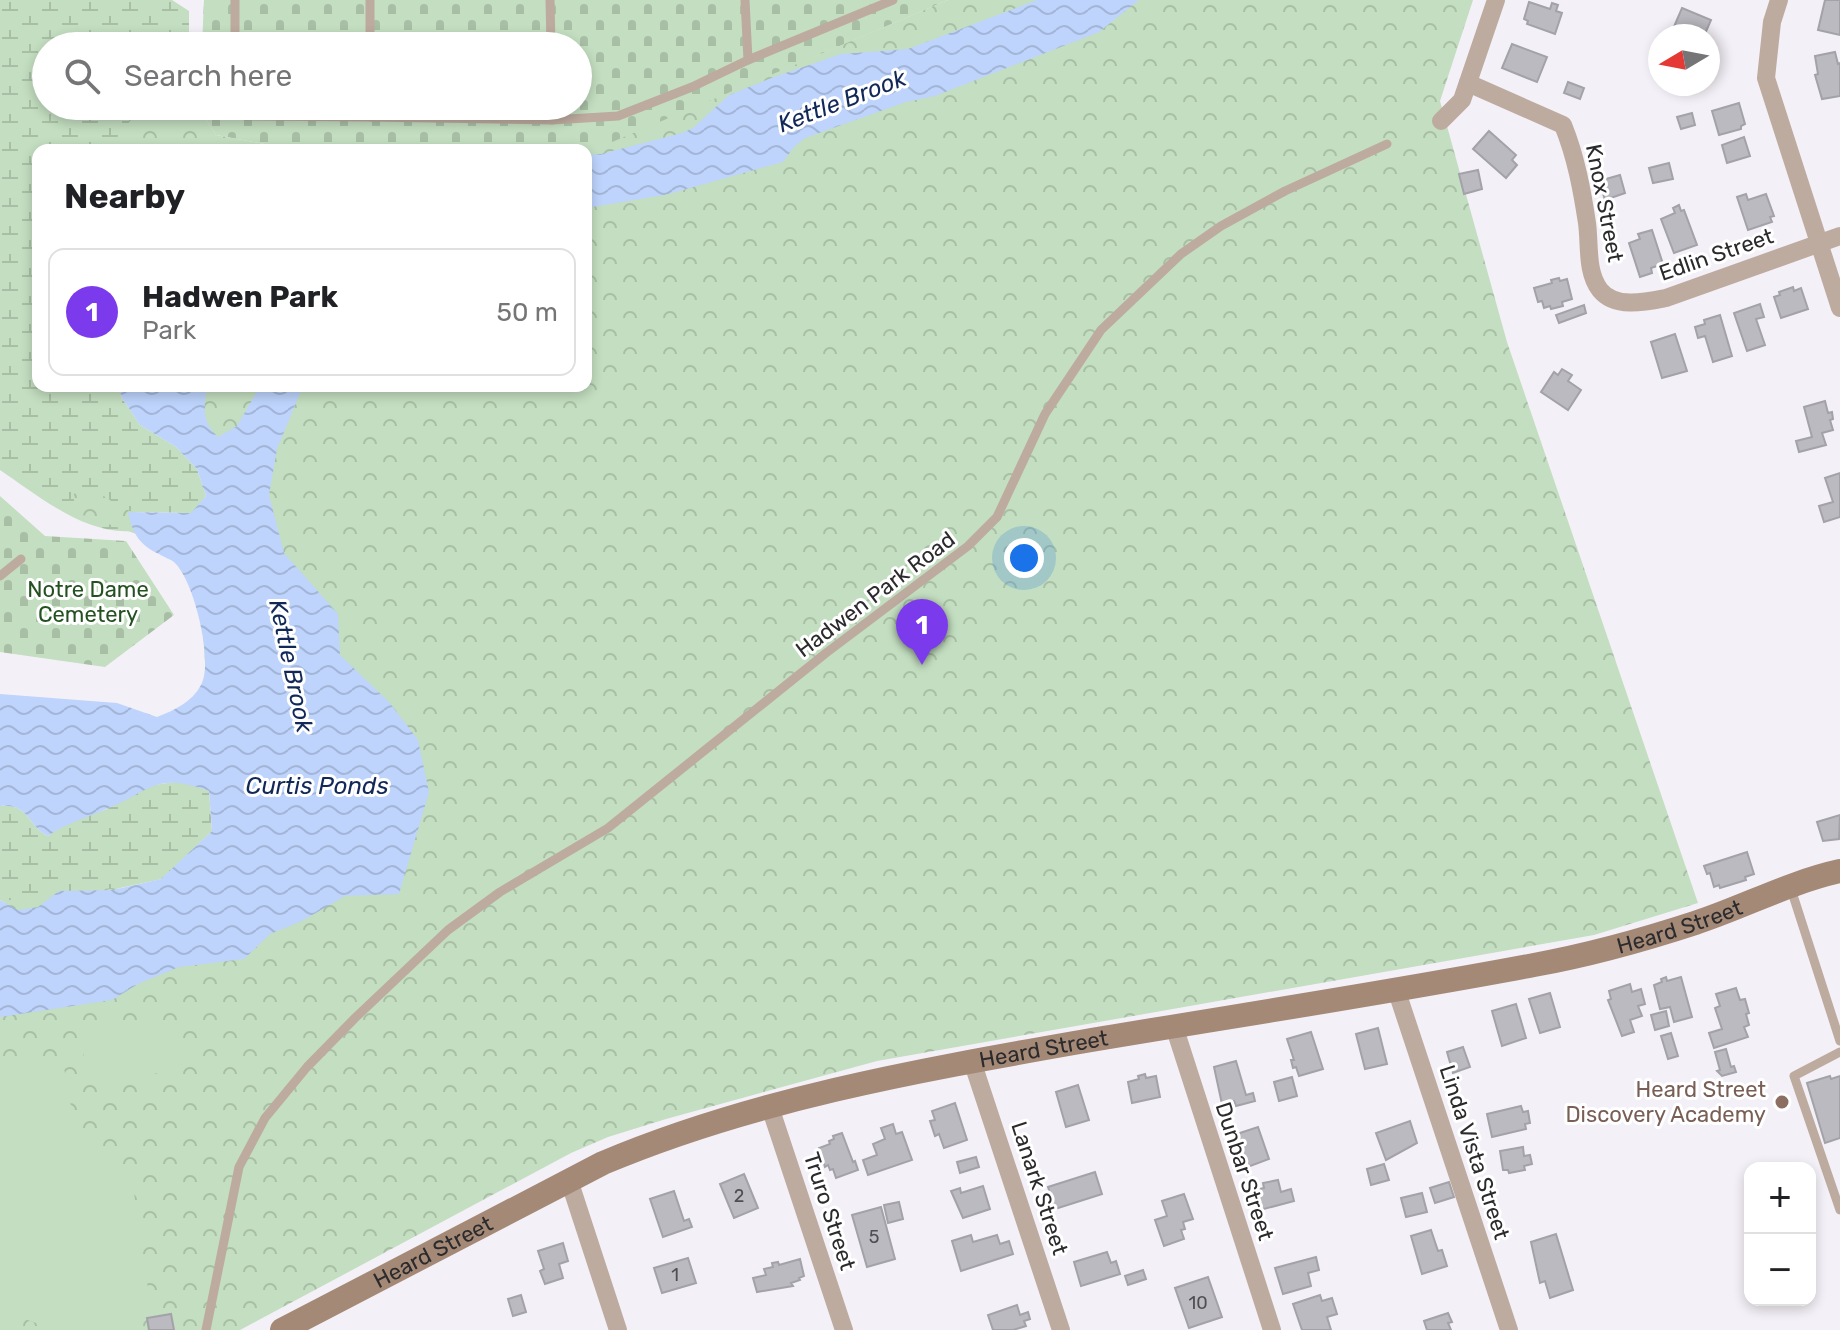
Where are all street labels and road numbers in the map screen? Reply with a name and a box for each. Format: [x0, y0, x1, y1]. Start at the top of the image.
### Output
street label: Knox Street [1580, 142, 1629, 265]
street label: Edlin Street [1655, 222, 1777, 287]
street label: Hadwen Park Road [790, 526, 960, 663]
street label: Heard Street [1614, 894, 1747, 960]
street label: Heard Street [977, 1024, 1110, 1074]
street label: Linda Vista Street [1434, 1062, 1516, 1243]
street label: Dunbar Street [1209, 1099, 1280, 1244]
street label: Lanark Street [1005, 1118, 1074, 1259]
street label: Truro Street [798, 1149, 861, 1274]
street label: Heard Street [369, 1210, 497, 1294]

